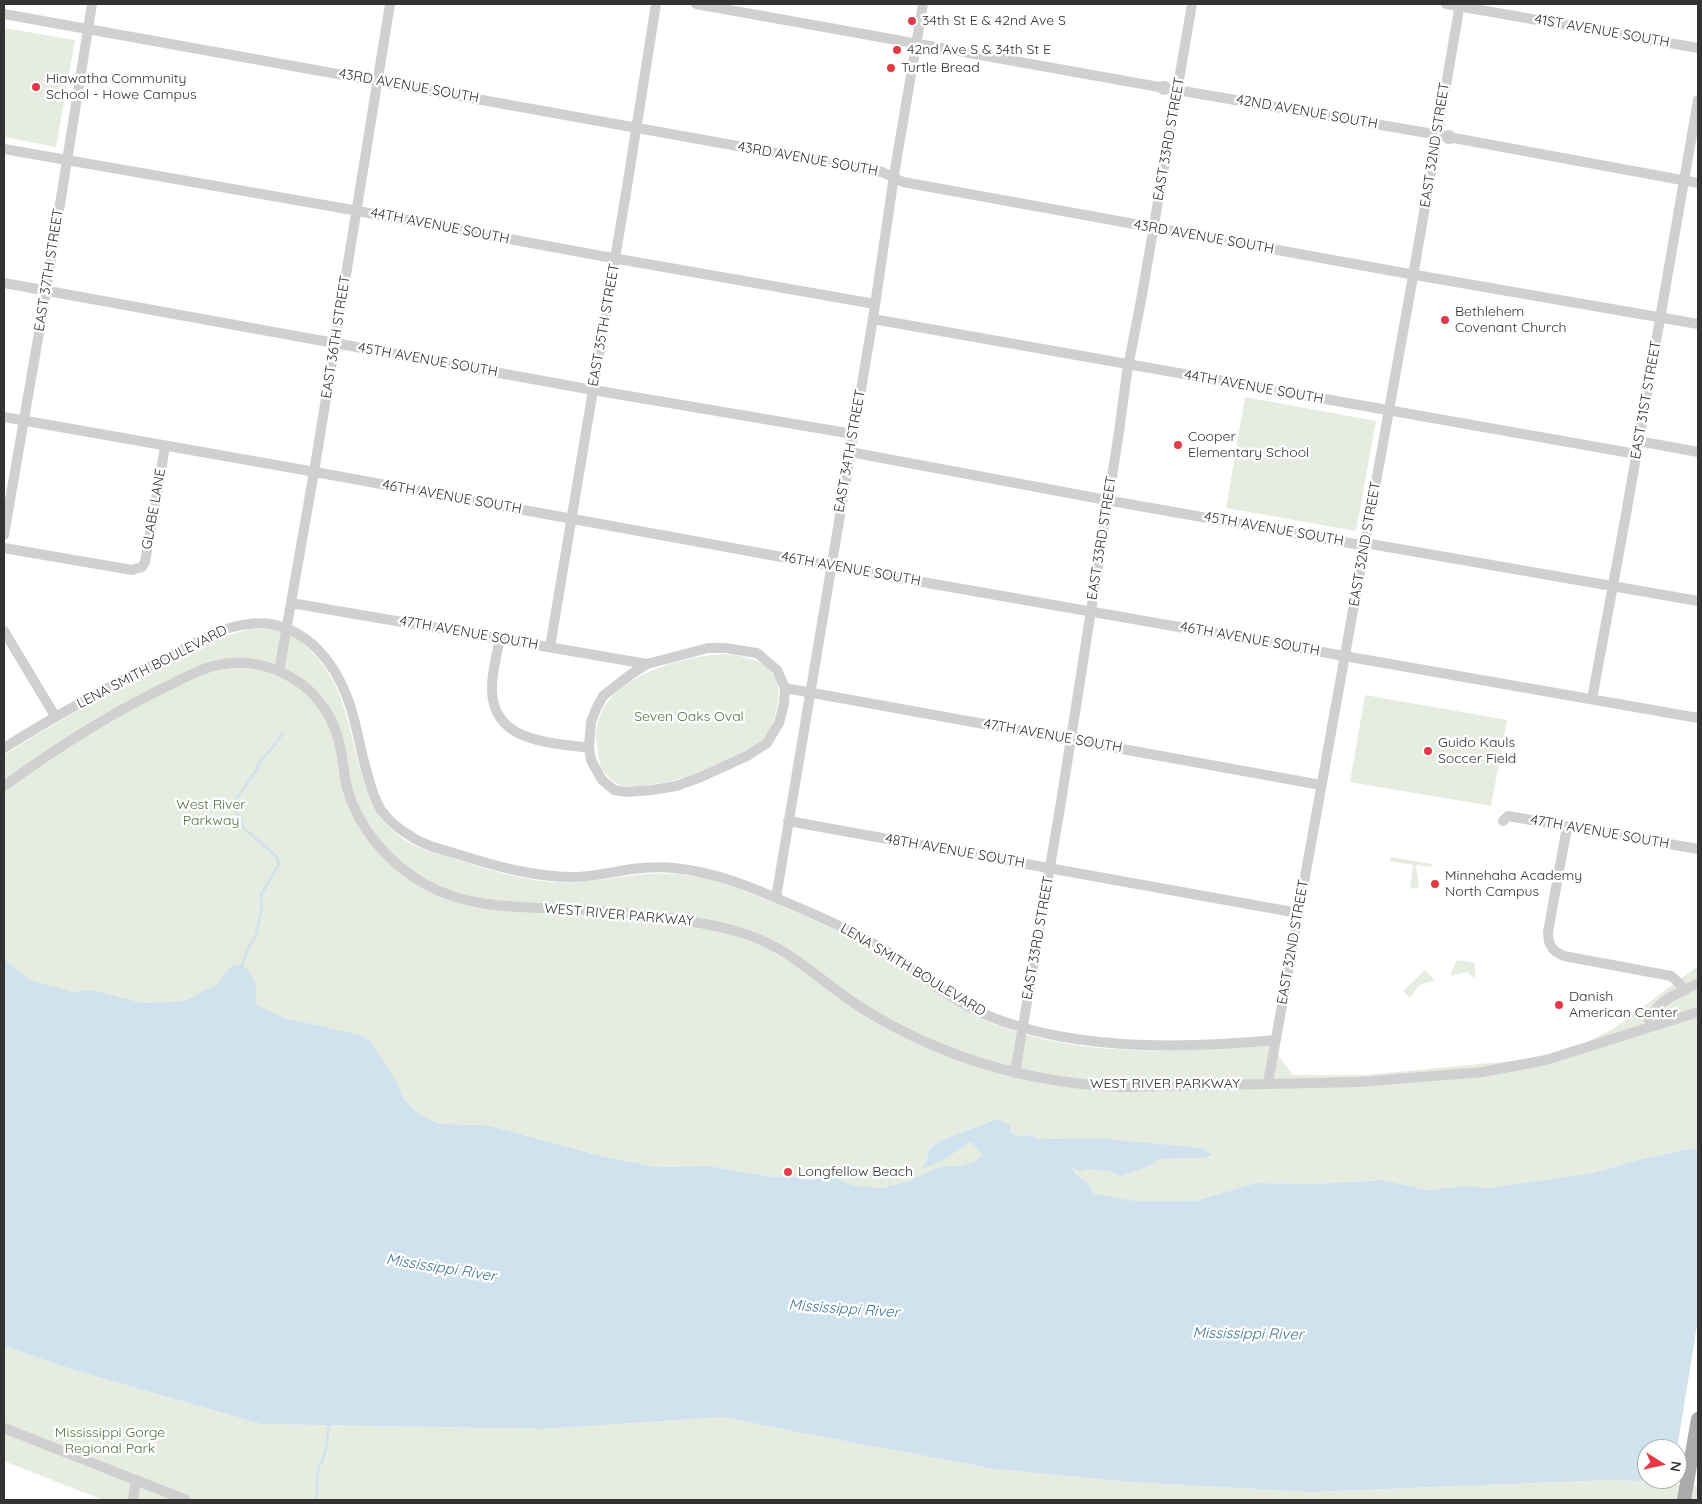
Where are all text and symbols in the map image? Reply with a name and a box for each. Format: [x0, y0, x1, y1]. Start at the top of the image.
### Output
street label: 41ST AVENUE SOUTH [1533, 11, 1671, 51]
place label: 34th St E & 42nd Ave S [922, 13, 1066, 29]
marker: 34th St E & 42nd Ave S [906, 15, 918, 27]
place label: 42nd Ave S & 34th St E [907, 42, 1051, 58]
marker: 42nd Ave S & 34th St E [891, 44, 903, 56]
place label: Turtle Bread [901, 60, 980, 76]
marker: Turtle Bread [885, 62, 897, 74]
street label: 43RD AVENUE SOUTH [338, 65, 480, 107]
place label: Hiawatha Community School - Howe Campus [46, 71, 197, 104]
street label: EAST 33RD STREET [1150, 76, 1188, 202]
marker: Hiawatha Community School - Howe Campus [30, 81, 42, 93]
street label: EAST 32ND STREET [1417, 81, 1453, 209]
street label: 42ND AVENUE SOUTH [1235, 91, 1379, 133]
street label: 43RD AVENUE SOUTH [737, 138, 879, 180]
street label: 44TH AVENUE SOUTH [369, 204, 511, 248]
street label: EAST 37TH STREET [31, 207, 67, 333]
street label: 43RD AVENUE SOUTH [1133, 216, 1275, 258]
street label: EAST 35TH STREET [585, 262, 623, 388]
street label: EAST 36TH STREET [318, 274, 354, 400]
place label: Bethlehem Covenant Church [1455, 304, 1566, 336]
marker: Bethlehem Covenant Church [1439, 314, 1451, 326]
street label: 45TH AVENUE SOUTH [357, 339, 499, 381]
street label: EAST 31ST STREET [1627, 340, 1665, 460]
street label: 44TH AVENUE SOUTH [1183, 366, 1325, 408]
street label: EAST 34TH STREET [831, 388, 869, 514]
place label: Cooper Elementary School [1188, 429, 1309, 462]
marker: Cooper Elementary School [1172, 439, 1184, 451]
street label: GLABE LANE [139, 467, 169, 551]
street label: EAST 33RD STREET [1084, 475, 1120, 601]
street label: 46TH AVENUE SOUTH [381, 476, 523, 518]
street label: EAST 32ND STREET [1346, 480, 1384, 608]
street label: 45TH AVENUE SOUTH [1203, 508, 1345, 550]
street label: 46TH AVENUE SOUTH [780, 548, 922, 590]
street label: 47TH AVENUE SOUTH [398, 613, 540, 653]
street label: 46TH AVENUE SOUTH [1179, 618, 1321, 660]
street label: LENA SMITH BOULEVARD [74, 622, 230, 712]
park label: Seven Oaks Oval [634, 709, 744, 725]
street label: 47TH AVENUE SOUTH [982, 716, 1124, 756]
place label: Guido Kauls Soccer Field [1438, 735, 1516, 768]
marker: Guido Kauls Soccer Field [1422, 745, 1434, 757]
park label: West River Parkway [176, 797, 246, 830]
street label: 47TH AVENUE SOUTH [1529, 812, 1671, 852]
street label: 48TH AVENUE SOUTH [884, 830, 1026, 872]
place label: Minnehaha Academy North Campus [1445, 868, 1582, 900]
street label: EAST 33RD STREET [1019, 875, 1057, 1001]
street label: EAST 32ND STREET [1274, 878, 1312, 1006]
marker: Minnehaha Academy North Campus [1429, 878, 1441, 890]
street label: WEST RIVER PARKWAY [544, 900, 694, 930]
street label: LENA SMITH BOULEVARD [837, 920, 989, 1020]
place label: Danish American Center [1569, 989, 1678, 1022]
marker: Danish American Center [1553, 999, 1565, 1011]
street label: WEST RIVER PARKWAY [1090, 1076, 1240, 1092]
place label: Longfellow Beach [798, 1164, 913, 1180]
marker: Longfellow Beach [782, 1166, 794, 1178]
water label: Mississippi River [385, 1250, 497, 1286]
water label: Mississippi River [788, 1296, 900, 1322]
water label: Mississippi River [1192, 1324, 1304, 1344]
park label: Mississippi Gorge Regional Park [55, 1425, 165, 1458]
north arrow [1637, 1439, 1687, 1489]
text: N [1666, 1460, 1686, 1473]

